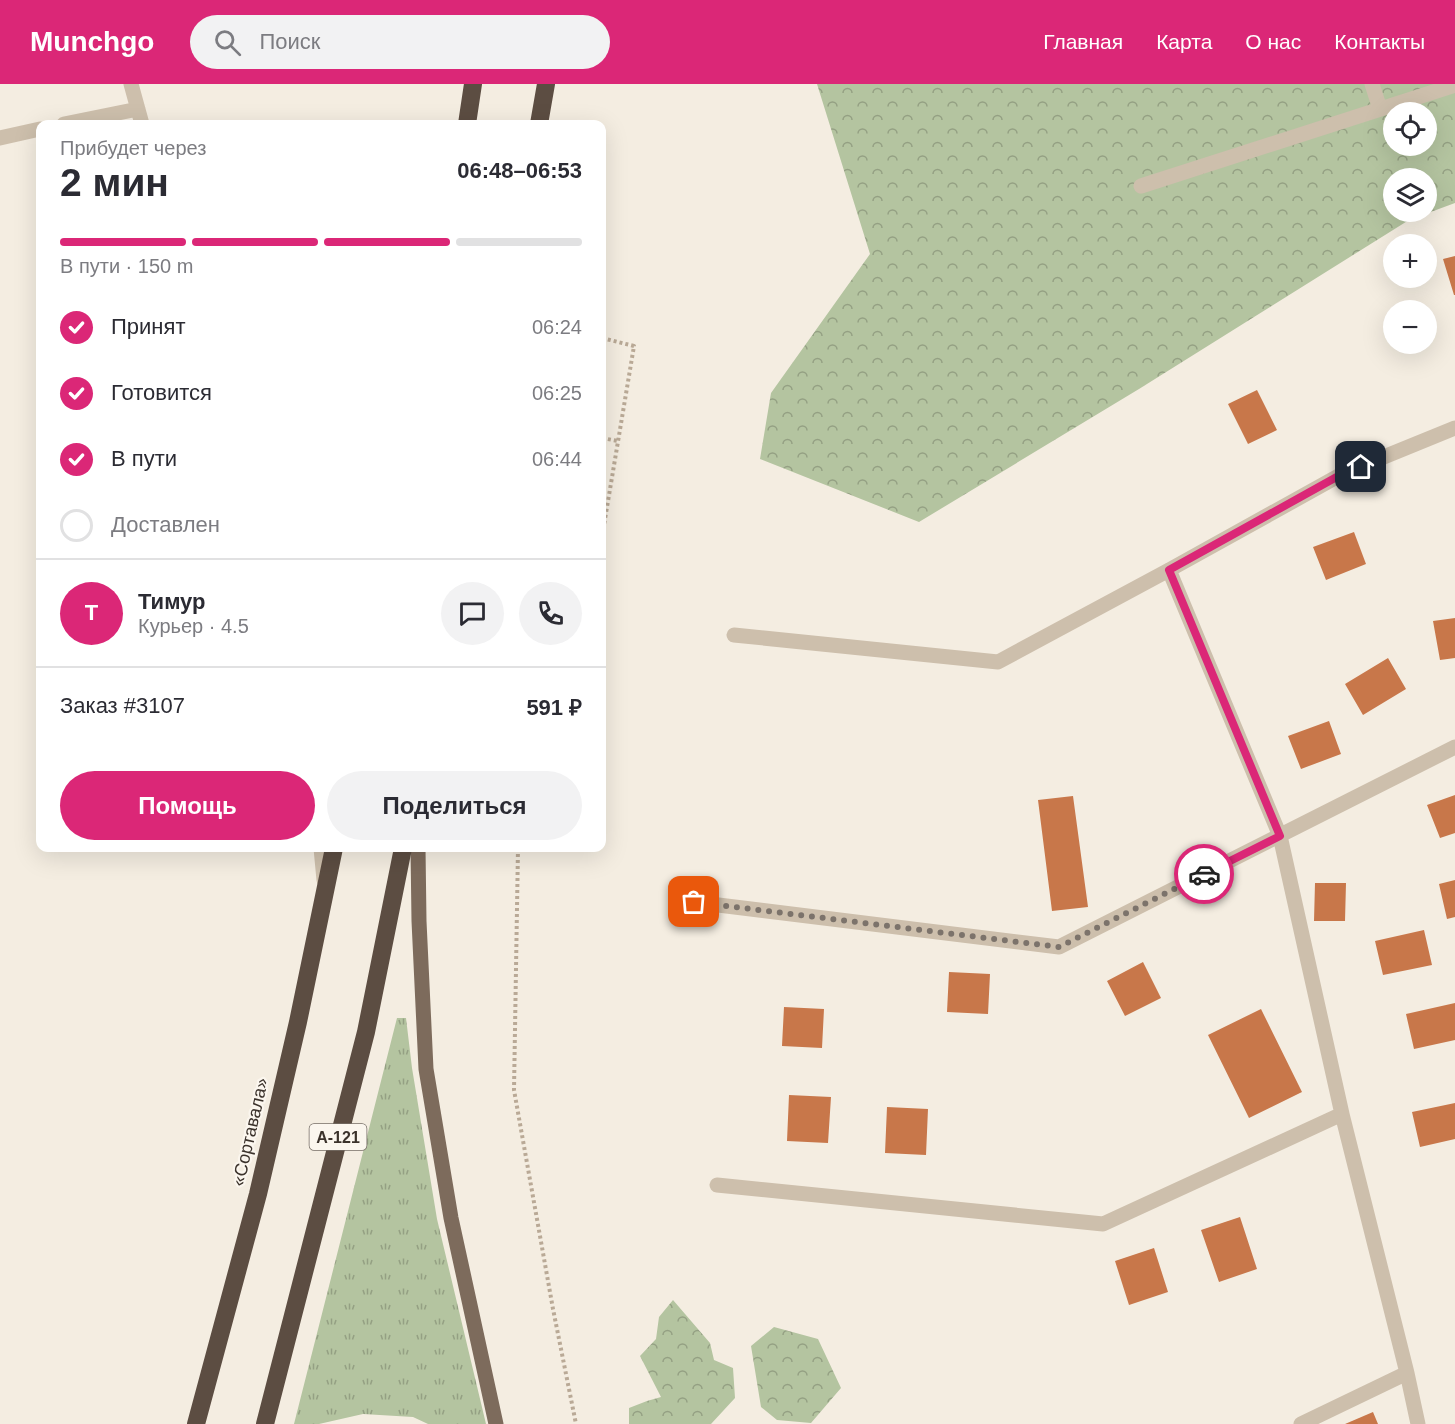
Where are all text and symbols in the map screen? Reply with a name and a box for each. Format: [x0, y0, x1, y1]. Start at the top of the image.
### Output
search box [190, 15, 610, 69]
text: Munchgo [30, 26, 154, 57]
icon: search [211, 26, 244, 59]
text: Поиск [259, 29, 320, 54]
text: Главная [1043, 30, 1123, 53]
text: Карта [1156, 30, 1212, 53]
text: О нас [1245, 30, 1301, 53]
text: Контакты [1334, 30, 1425, 53]
map controls [1383, 102, 1437, 354]
button: locate [1383, 102, 1437, 156]
text: Прибудет через [60, 137, 206, 159]
text: 06:48–06:53 [457, 158, 582, 183]
text: 2 мин [60, 161, 169, 204]
button: layers [1383, 168, 1437, 222]
button: + [1383, 234, 1437, 288]
text: В пути · 150 m [60, 255, 193, 277]
button: − [1383, 300, 1437, 354]
icon: check [60, 311, 93, 344]
text: Принят [111, 314, 185, 339]
text: 06:24 [532, 316, 582, 338]
icon: check [60, 377, 93, 410]
text: Готовится [111, 380, 212, 405]
text: 06:25 [532, 382, 582, 404]
pin [1335, 441, 1386, 492]
icon: check [60, 443, 93, 476]
text: В пути [111, 446, 177, 471]
text: 06:44 [532, 448, 582, 470]
icon: home [1344, 450, 1377, 483]
text: Доставлен [111, 512, 220, 537]
button: chat [441, 582, 504, 645]
button: phone [519, 582, 582, 645]
text: Тимур [138, 589, 206, 614]
text: Т [85, 600, 98, 625]
text: Курьер · 4.5 [138, 615, 249, 637]
text: Заказ #3107 [60, 693, 185, 718]
text: 591 ₽ [526, 695, 582, 720]
button: Помощь [60, 771, 315, 840]
button: Поделиться [327, 771, 582, 840]
courier [1174, 844, 1234, 904]
icon: car [1188, 858, 1221, 891]
pin [668, 876, 719, 927]
icon: bag [677, 885, 710, 918]
street label: «Сортавала» [228, 1076, 272, 1188]
road number: А-121 [310, 1124, 366, 1150]

